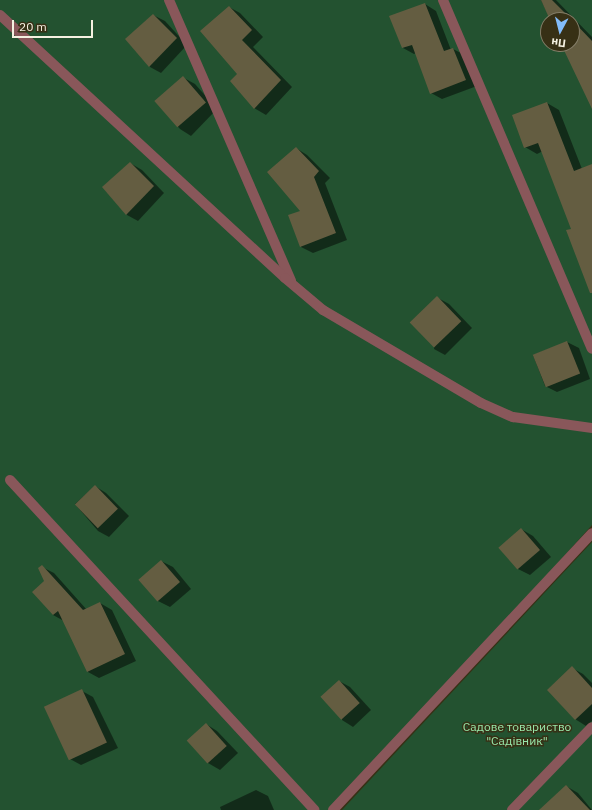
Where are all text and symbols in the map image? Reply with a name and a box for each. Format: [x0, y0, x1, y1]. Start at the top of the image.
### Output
scale bar [14, 12, 95, 38]
north arrow [540, 12, 580, 52]
text: 20 m [19, 19, 47, 34]
text: Пн [551, 35, 567, 51]
park label: Садове товариство "Садівник" [463, 720, 571, 748]

